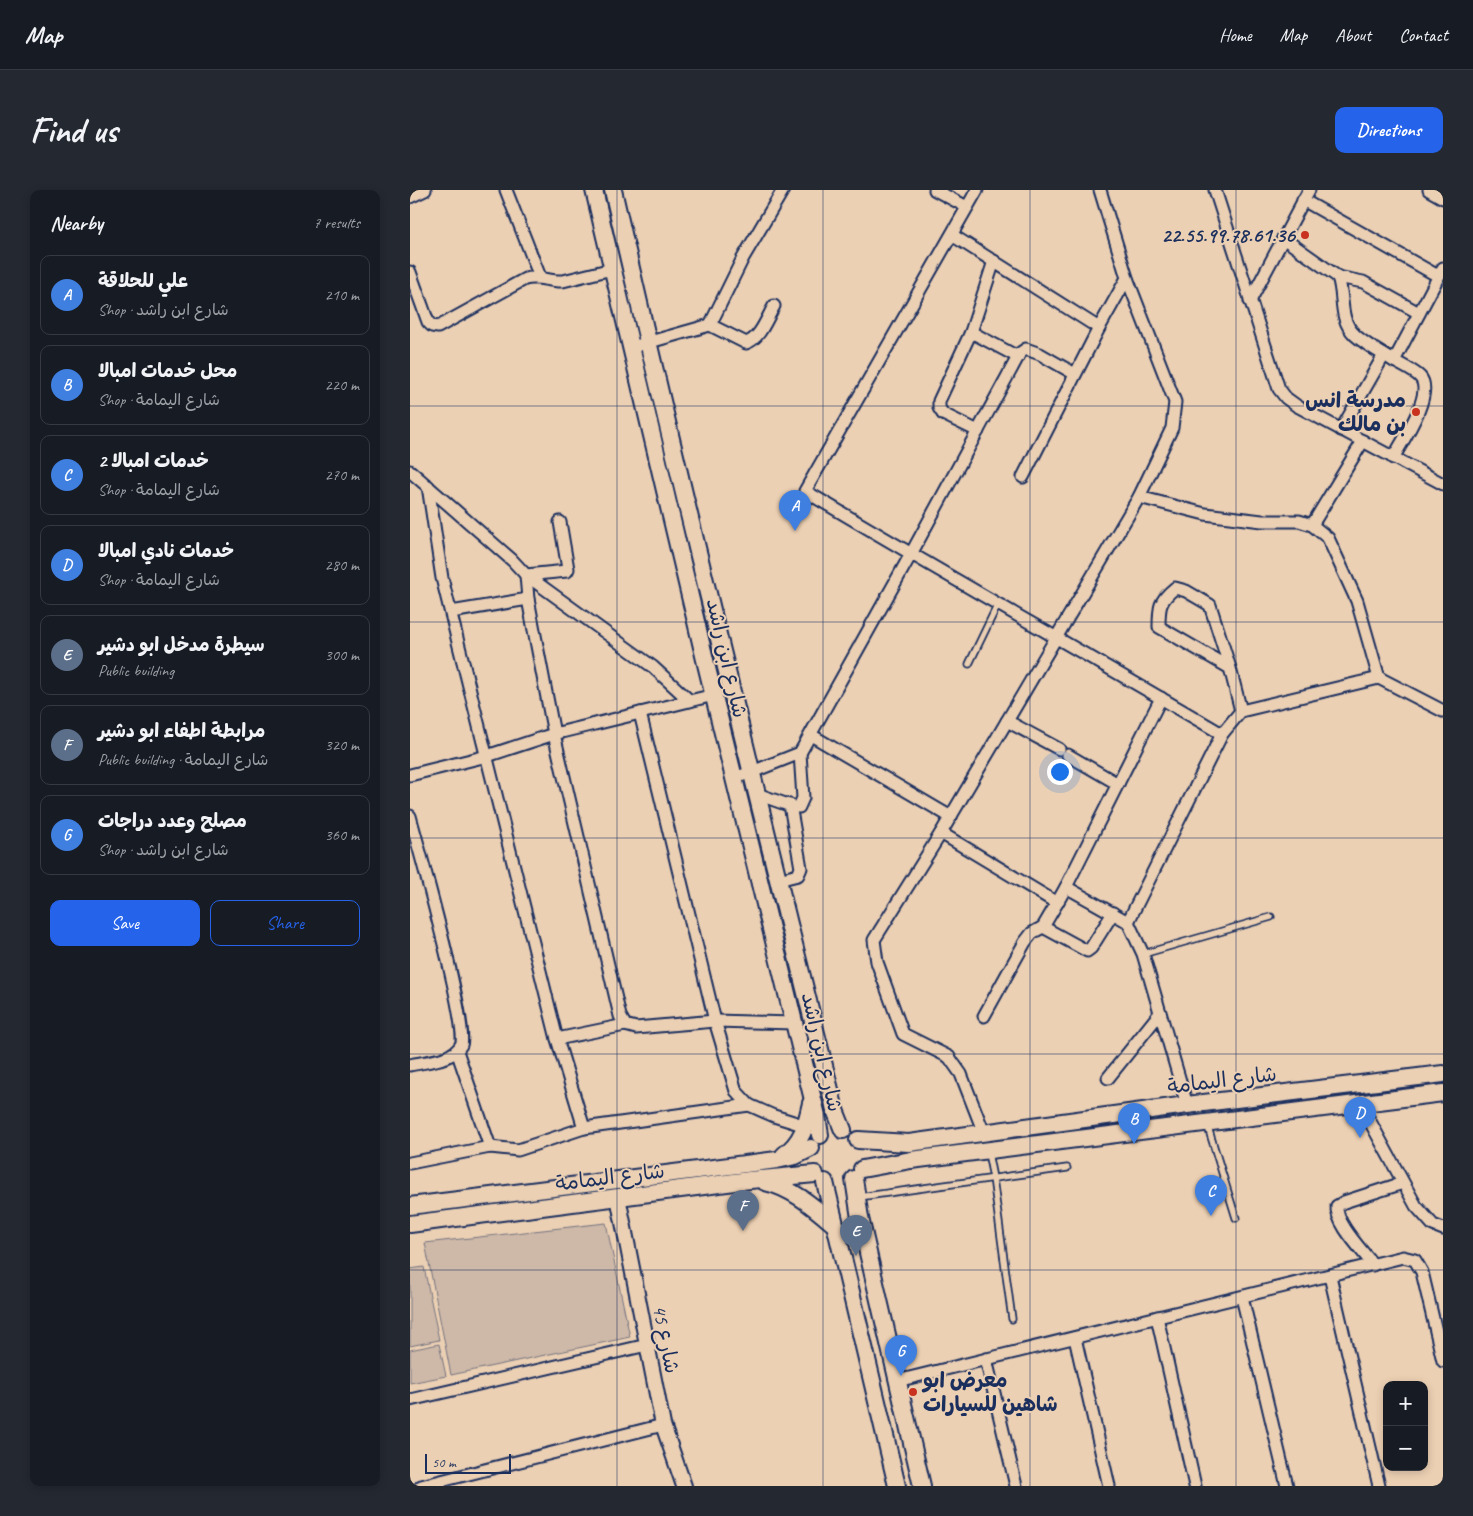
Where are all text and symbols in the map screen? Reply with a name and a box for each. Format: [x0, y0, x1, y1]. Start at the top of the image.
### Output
text: Map [25, 20, 62, 50]
text: Home [1219, 24, 1252, 46]
text: Map [1280, 24, 1307, 46]
text: About [1335, 24, 1371, 46]
text: Contact [1399, 24, 1448, 46]
button: Directions [1335, 107, 1443, 153]
text: Find us [30, 108, 117, 153]
text: Nearby [50, 210, 103, 236]
text: 7 results [313, 213, 360, 233]
place label: 22.55.99.78.61.36 [1161, 222, 1297, 248]
marker: 22.55.99.78.61.36 [1299, 229, 1311, 241]
text: علي للحلاقة [98, 269, 188, 293]
text: A [63, 285, 71, 305]
text: 210 m [325, 285, 359, 305]
text: Shop · شارع ابن راشد [98, 300, 229, 320]
text: محل خدمات امبالا [98, 359, 237, 383]
text: B [63, 375, 71, 395]
text: 220 m [325, 375, 359, 395]
place label: مدرسة انس بن مالك [1305, 387, 1406, 437]
text: Shop · شارع اليمامة [98, 390, 220, 410]
marker: مدرسة انس بن مالك [1410, 406, 1422, 418]
text: خدمات امبالا 2 [98, 449, 209, 473]
text: C [63, 465, 71, 485]
text: 270 m [325, 465, 359, 485]
text: Shop · شارع اليمامة [98, 480, 220, 500]
pin: A [779, 490, 811, 531]
text: خدمات نادي امبالا [98, 539, 234, 563]
text: D [62, 555, 72, 575]
text: 280 m [325, 555, 359, 575]
text: Shop · شارع اليمامة [98, 570, 220, 590]
street label: شارع ابن راشد [699, 596, 753, 721]
text: سيطرة مدخل ابو دشير [98, 633, 265, 657]
text: E [63, 645, 71, 665]
text: 300 m [325, 645, 359, 665]
text: Public building [98, 661, 174, 681]
text: مرابطة اطفاء ابو دشير [98, 719, 265, 743]
text: F [63, 735, 71, 755]
text: 320 m [325, 735, 359, 755]
text: Public building · شارع اليمامة [98, 750, 269, 770]
your location [1047, 759, 1073, 785]
text: مصلح وعدد دراجات [98, 809, 247, 833]
text: G [63, 825, 71, 845]
text: 360 m [325, 825, 359, 845]
text: Shop · شارع ابن راشد [98, 840, 229, 860]
button: Save [50, 900, 200, 946]
button: Share [210, 900, 360, 946]
street label: شارع ابن راشد [794, 990, 848, 1115]
street label: شارع اليمامة [1166, 1060, 1278, 1102]
pin: D [1344, 1097, 1376, 1138]
pin: B [1118, 1103, 1150, 1144]
street label: شارع اليمامة [554, 1157, 666, 1199]
pin: C [1195, 1175, 1227, 1216]
pin: F [727, 1190, 759, 1231]
pin: E [840, 1215, 872, 1256]
street label: شارع 45 [645, 1302, 685, 1376]
pin: G [885, 1335, 917, 1376]
place label: معرض ابو شاهين للسيارات [921, 1367, 1058, 1417]
map controls [1383, 1381, 1428, 1471]
button: + [1383, 1381, 1428, 1426]
marker: معرض ابو شاهين للسيارات [907, 1386, 919, 1398]
button: − [1383, 1426, 1428, 1471]
scale bar [425, 1451, 511, 1474]
text: 50 m [432, 1454, 456, 1471]

